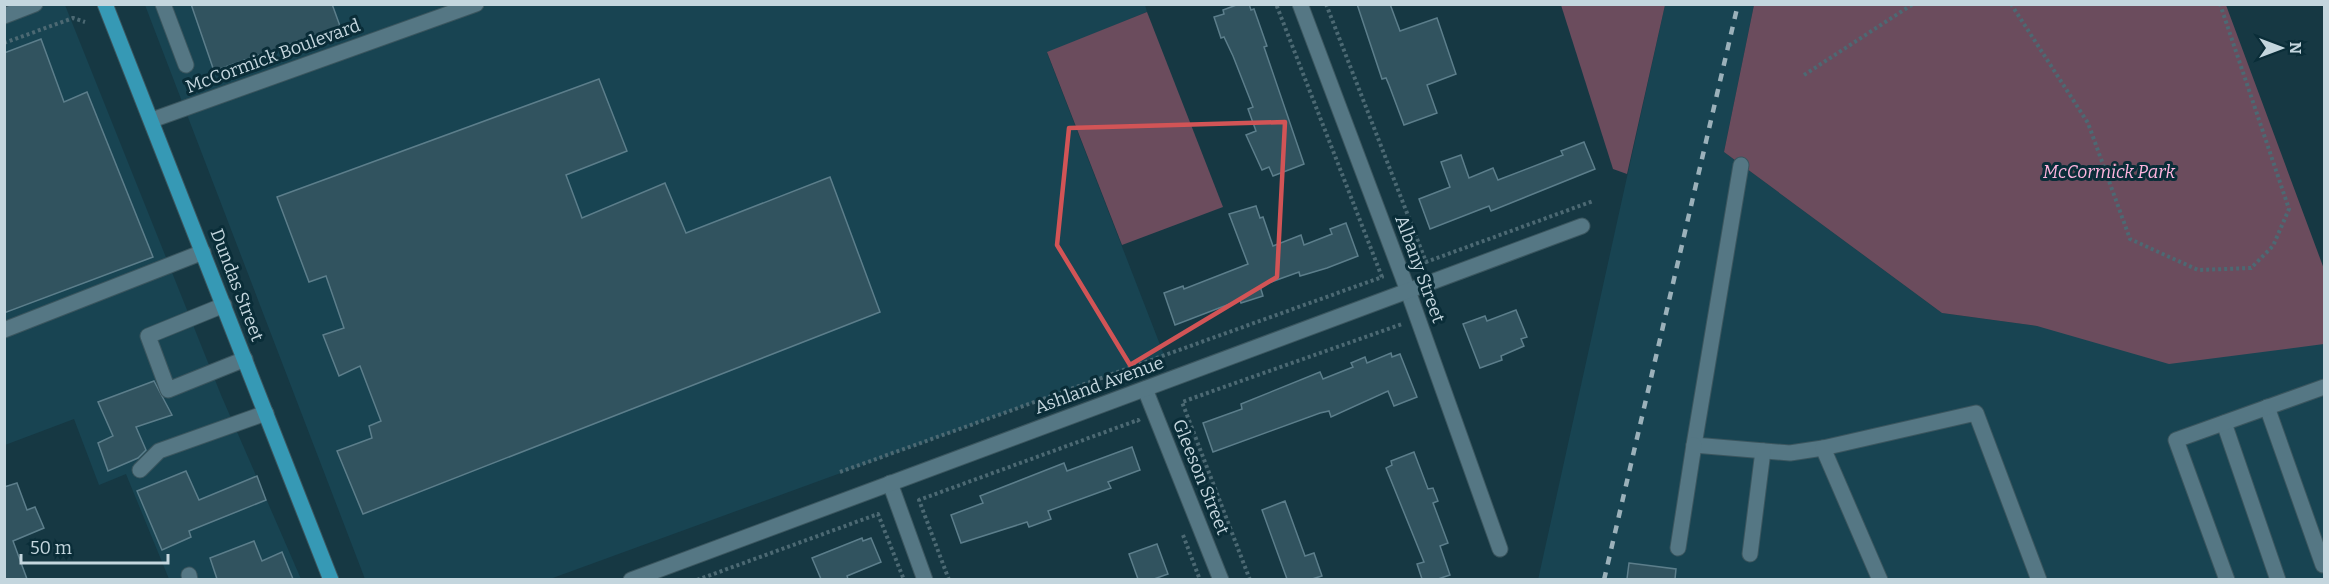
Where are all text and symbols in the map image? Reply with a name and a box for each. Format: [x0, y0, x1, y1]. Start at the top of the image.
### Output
street label: McCormick Boulevard [183, 14, 364, 98]
north arrow [2251, 18, 2311, 78]
text: N [2286, 42, 2305, 54]
park label: McCormick Park [2043, 161, 2175, 183]
street label: Albany Street [1390, 212, 1450, 326]
street label: Dundas Street [205, 226, 269, 345]
street label: Ashland Avenue [1031, 351, 1167, 419]
street label: Gleeson Street [1168, 416, 1234, 538]
scale bar [21, 527, 168, 565]
text: 50 m [30, 537, 72, 559]

